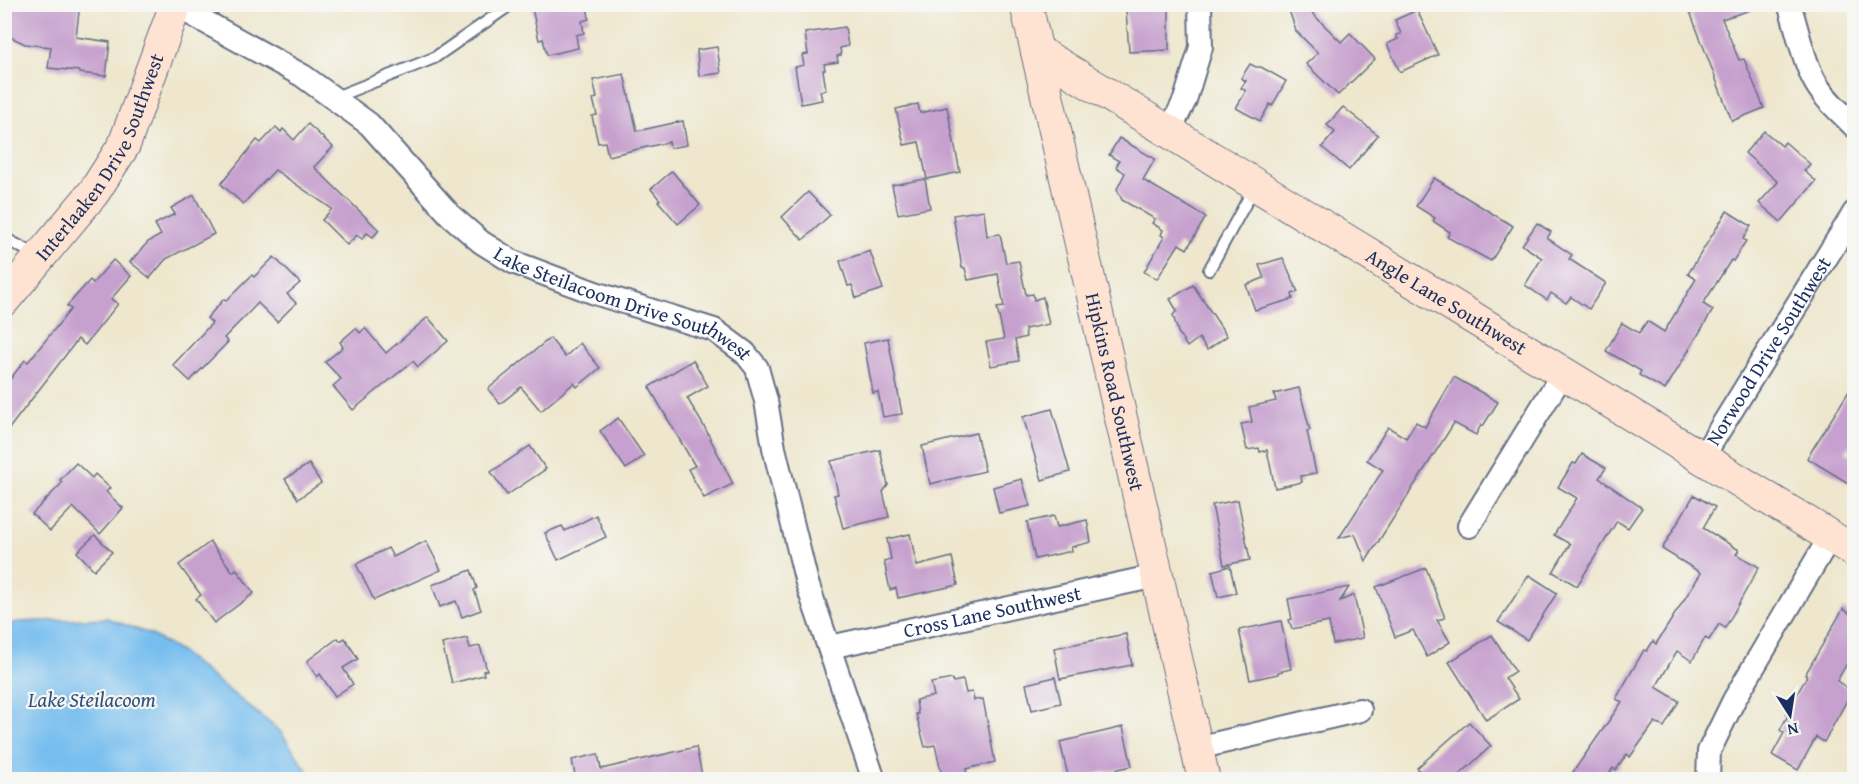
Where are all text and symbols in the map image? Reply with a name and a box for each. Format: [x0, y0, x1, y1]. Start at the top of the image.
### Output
street label: Interlaaken Drive Southwest [28, 49, 171, 267]
street label: Lake Steilacoom Drive Southwest [489, 239, 760, 366]
street label: Angle Lane Southwest [1361, 241, 1533, 362]
street label: Norwood Drive Southwest [1698, 251, 1838, 451]
street label: Hipkins Road Southwest [1079, 290, 1152, 494]
street label: Cross Lane Southwest [901, 578, 1084, 645]
water label: Lake Steilacoom [27, 684, 156, 715]
north arrow [1760, 685, 1820, 745]
text: N [1785, 717, 1801, 743]

